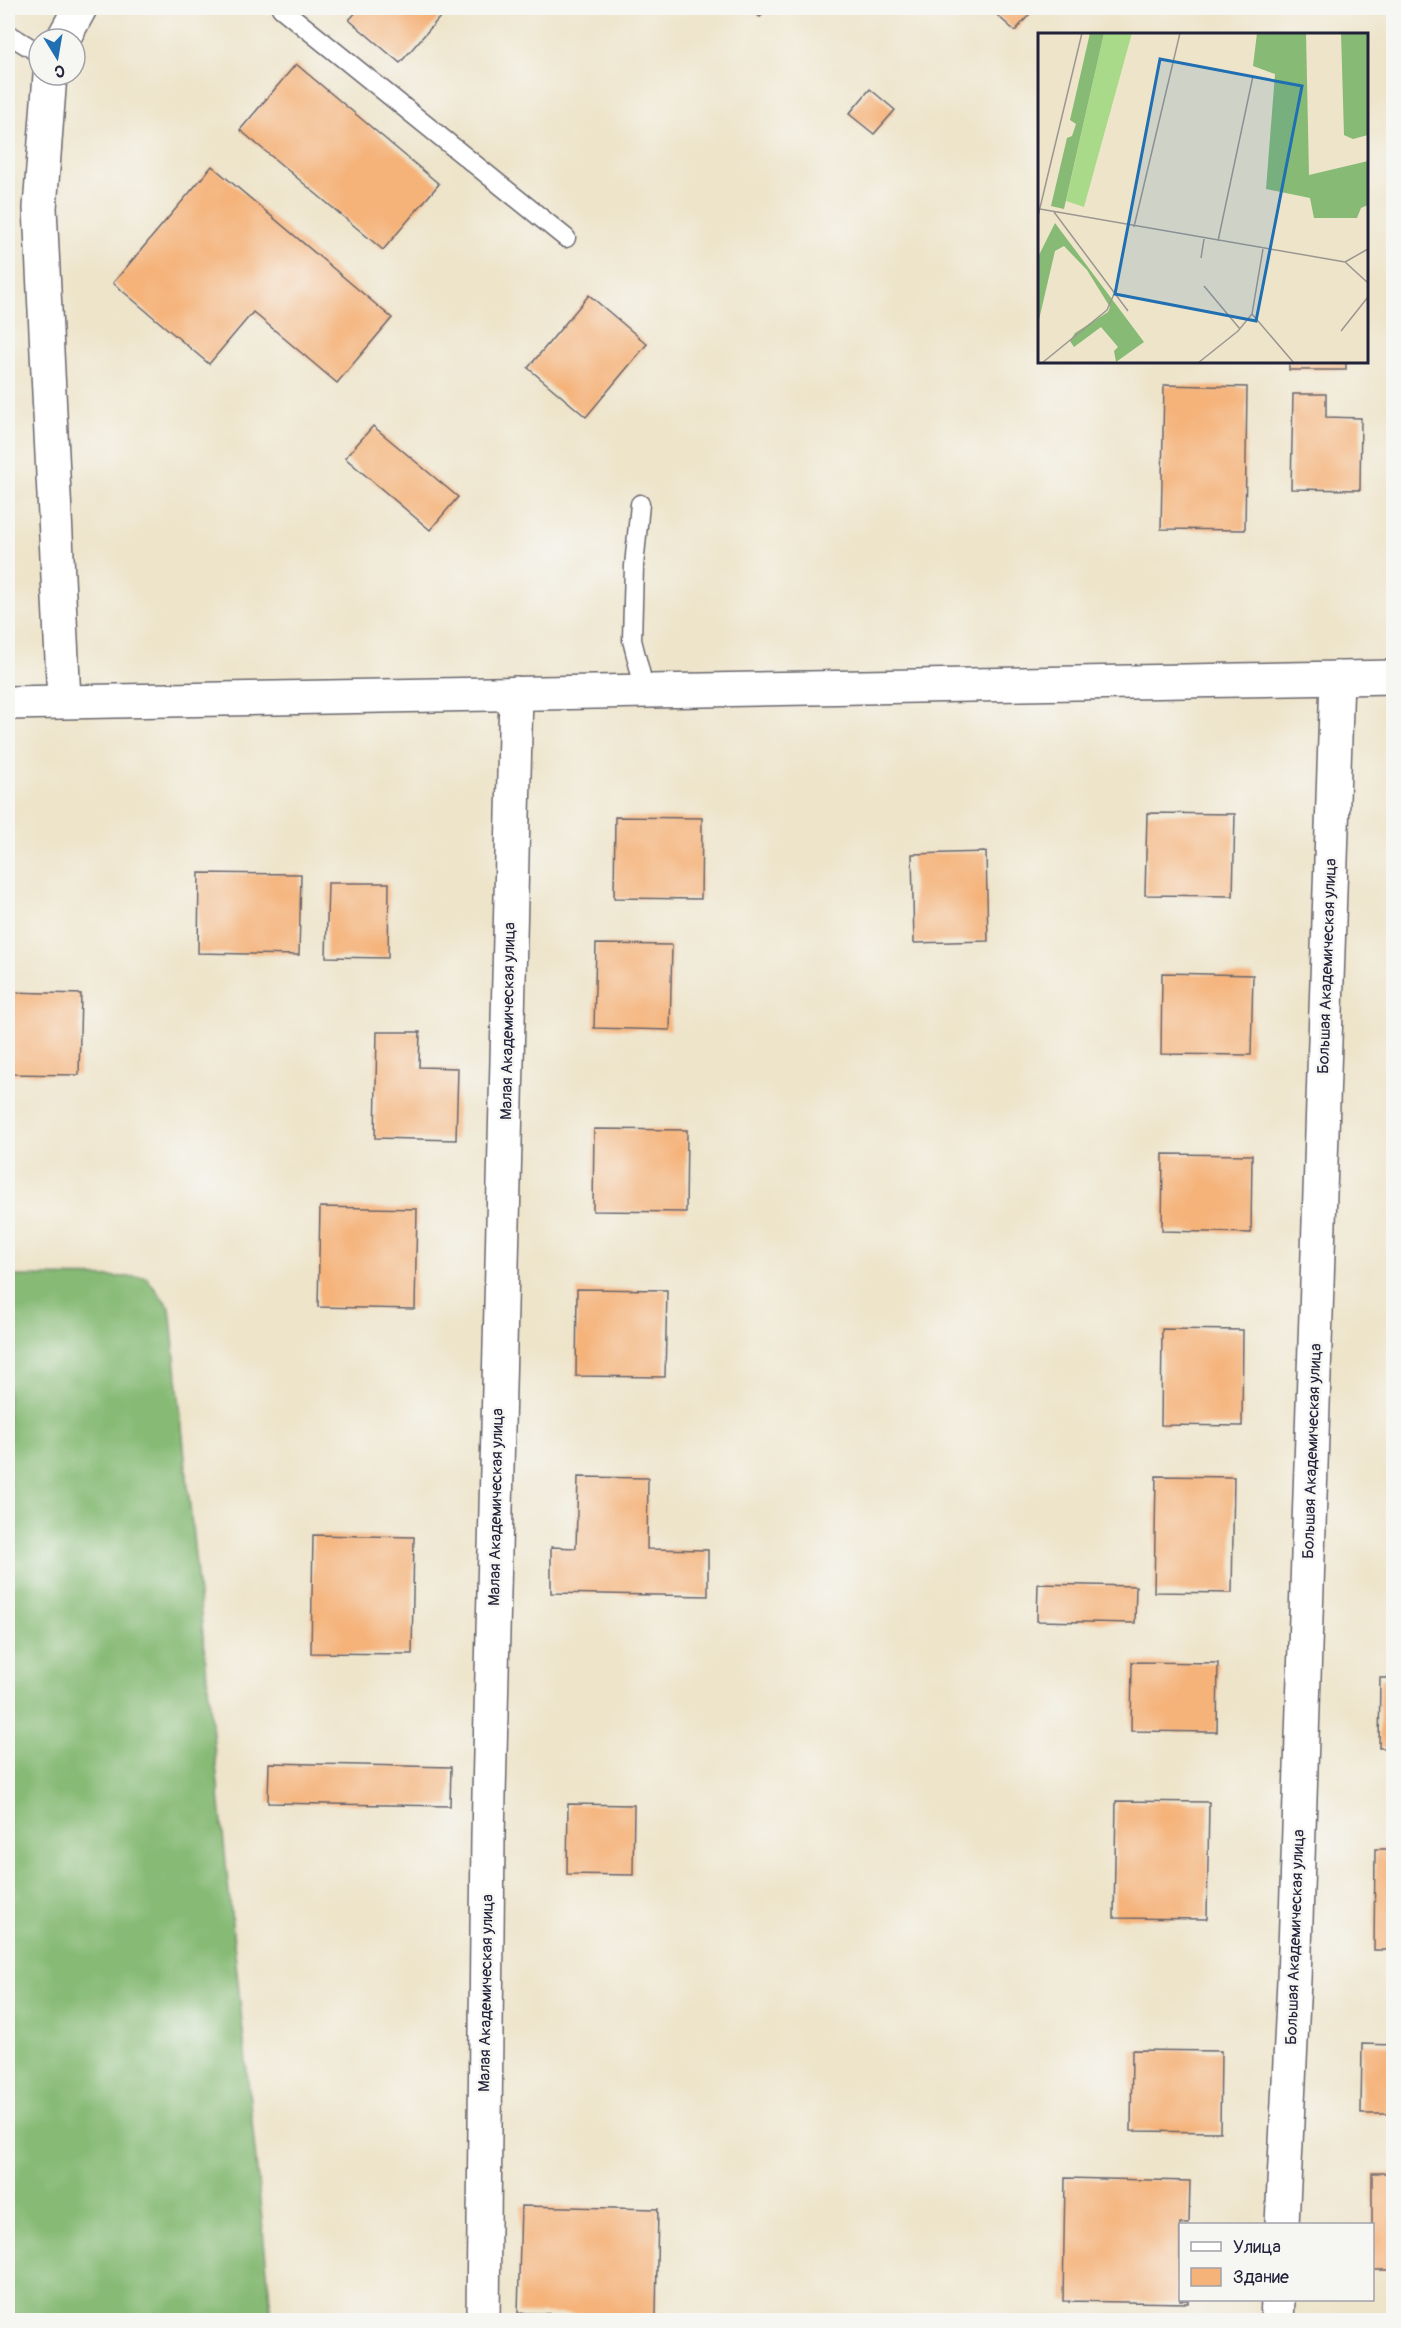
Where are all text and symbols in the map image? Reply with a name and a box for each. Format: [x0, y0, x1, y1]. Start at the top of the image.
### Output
north arrow [27, 27, 87, 87]
inset map [1038, 33, 1368, 363]
text: С [53, 60, 66, 82]
street label: Большая Академическая улица [1313, 858, 1341, 1074]
street label: Малая Академическая улица [496, 922, 520, 1120]
street label: Большая Академическая улица [1298, 1343, 1326, 1559]
street label: Малая Академическая улица [484, 1408, 508, 1606]
street label: Большая Академическая улица [1281, 1829, 1309, 2045]
street label: Малая Академическая улица [474, 1894, 498, 2092]
legend [1179, 2223, 1374, 2301]
text: Улица [1233, 2236, 1281, 2259]
text: Здание [1233, 2266, 1289, 2289]

